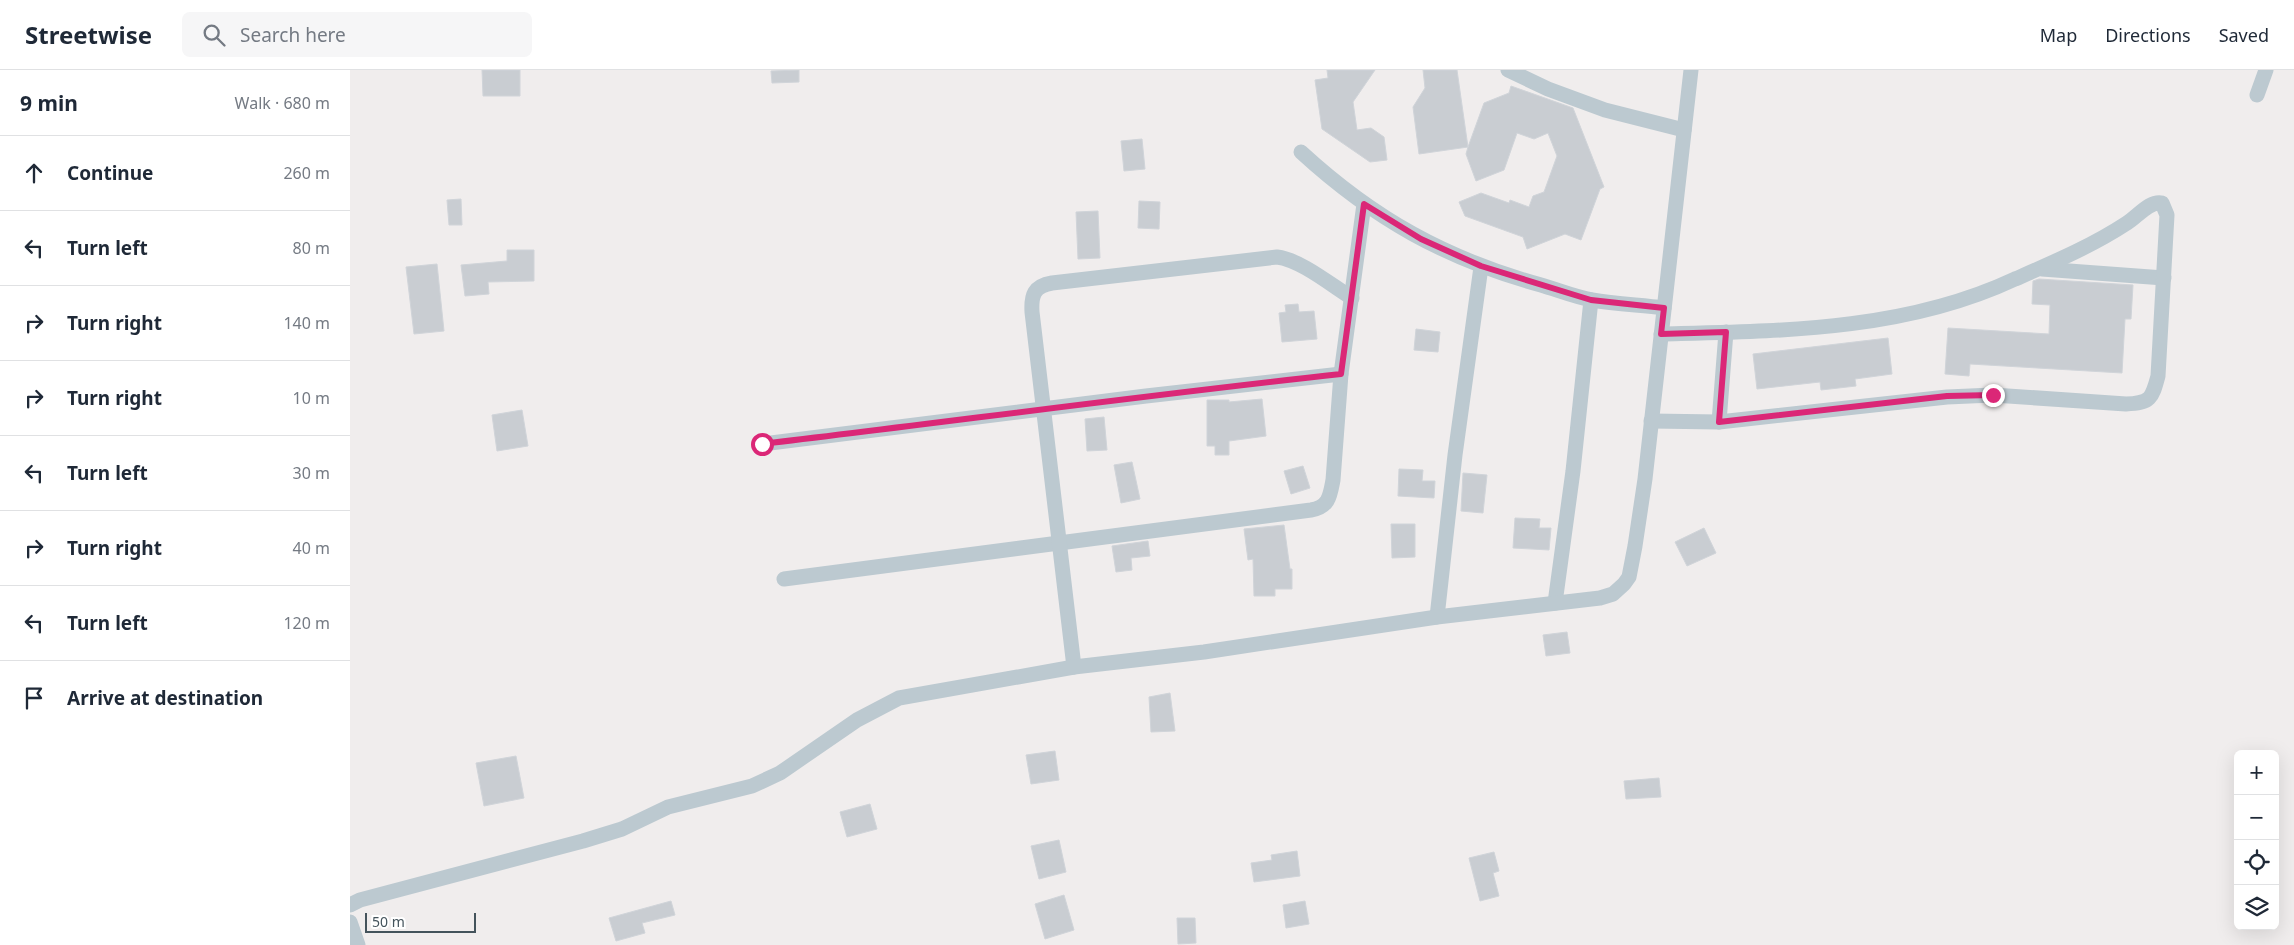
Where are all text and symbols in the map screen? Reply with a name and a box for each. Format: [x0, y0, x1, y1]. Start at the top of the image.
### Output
search box [182, 12, 532, 57]
text: Streetwise [25, 18, 152, 51]
icon: search [200, 21, 228, 49]
text: Search here [240, 22, 346, 48]
text: Map [2040, 23, 2077, 47]
text: Directions [2105, 23, 2191, 47]
text: Saved [2219, 23, 2269, 47]
text: 9 min [20, 89, 78, 117]
text: Walk · 680 m [235, 92, 330, 114]
icon: ahead [20, 159, 48, 187]
text: Continue [67, 160, 153, 186]
text: 260 m [283, 162, 330, 184]
icon: left [20, 234, 48, 262]
text: Turn left [67, 235, 148, 261]
text: 80 m [293, 237, 330, 259]
icon: right [20, 309, 48, 337]
text: Turn right [67, 310, 162, 336]
text: 140 m [283, 312, 330, 334]
icon: right [20, 384, 48, 412]
route end [1982, 384, 2005, 407]
text: Turn right [67, 385, 162, 411]
text: 10 m [293, 387, 330, 409]
route start [751, 433, 774, 456]
icon: left [20, 459, 48, 487]
text: Turn left [67, 460, 148, 486]
text: 30 m [293, 462, 330, 484]
icon: right [20, 534, 48, 562]
text: Turn right [67, 535, 162, 561]
text: 40 m [293, 537, 330, 559]
icon: left [20, 609, 48, 637]
text: Turn left [67, 610, 148, 636]
text: 120 m [283, 612, 330, 634]
icon: arrive [20, 684, 48, 712]
text: Arrive at destination [67, 685, 263, 711]
map controls [2234, 750, 2279, 930]
button: + [2234, 750, 2279, 795]
button: − [2234, 795, 2279, 840]
button: locate [2234, 840, 2279, 885]
button: layers [2234, 885, 2279, 930]
scale bar [365, 910, 476, 933]
text: 50 m [372, 912, 405, 931]

